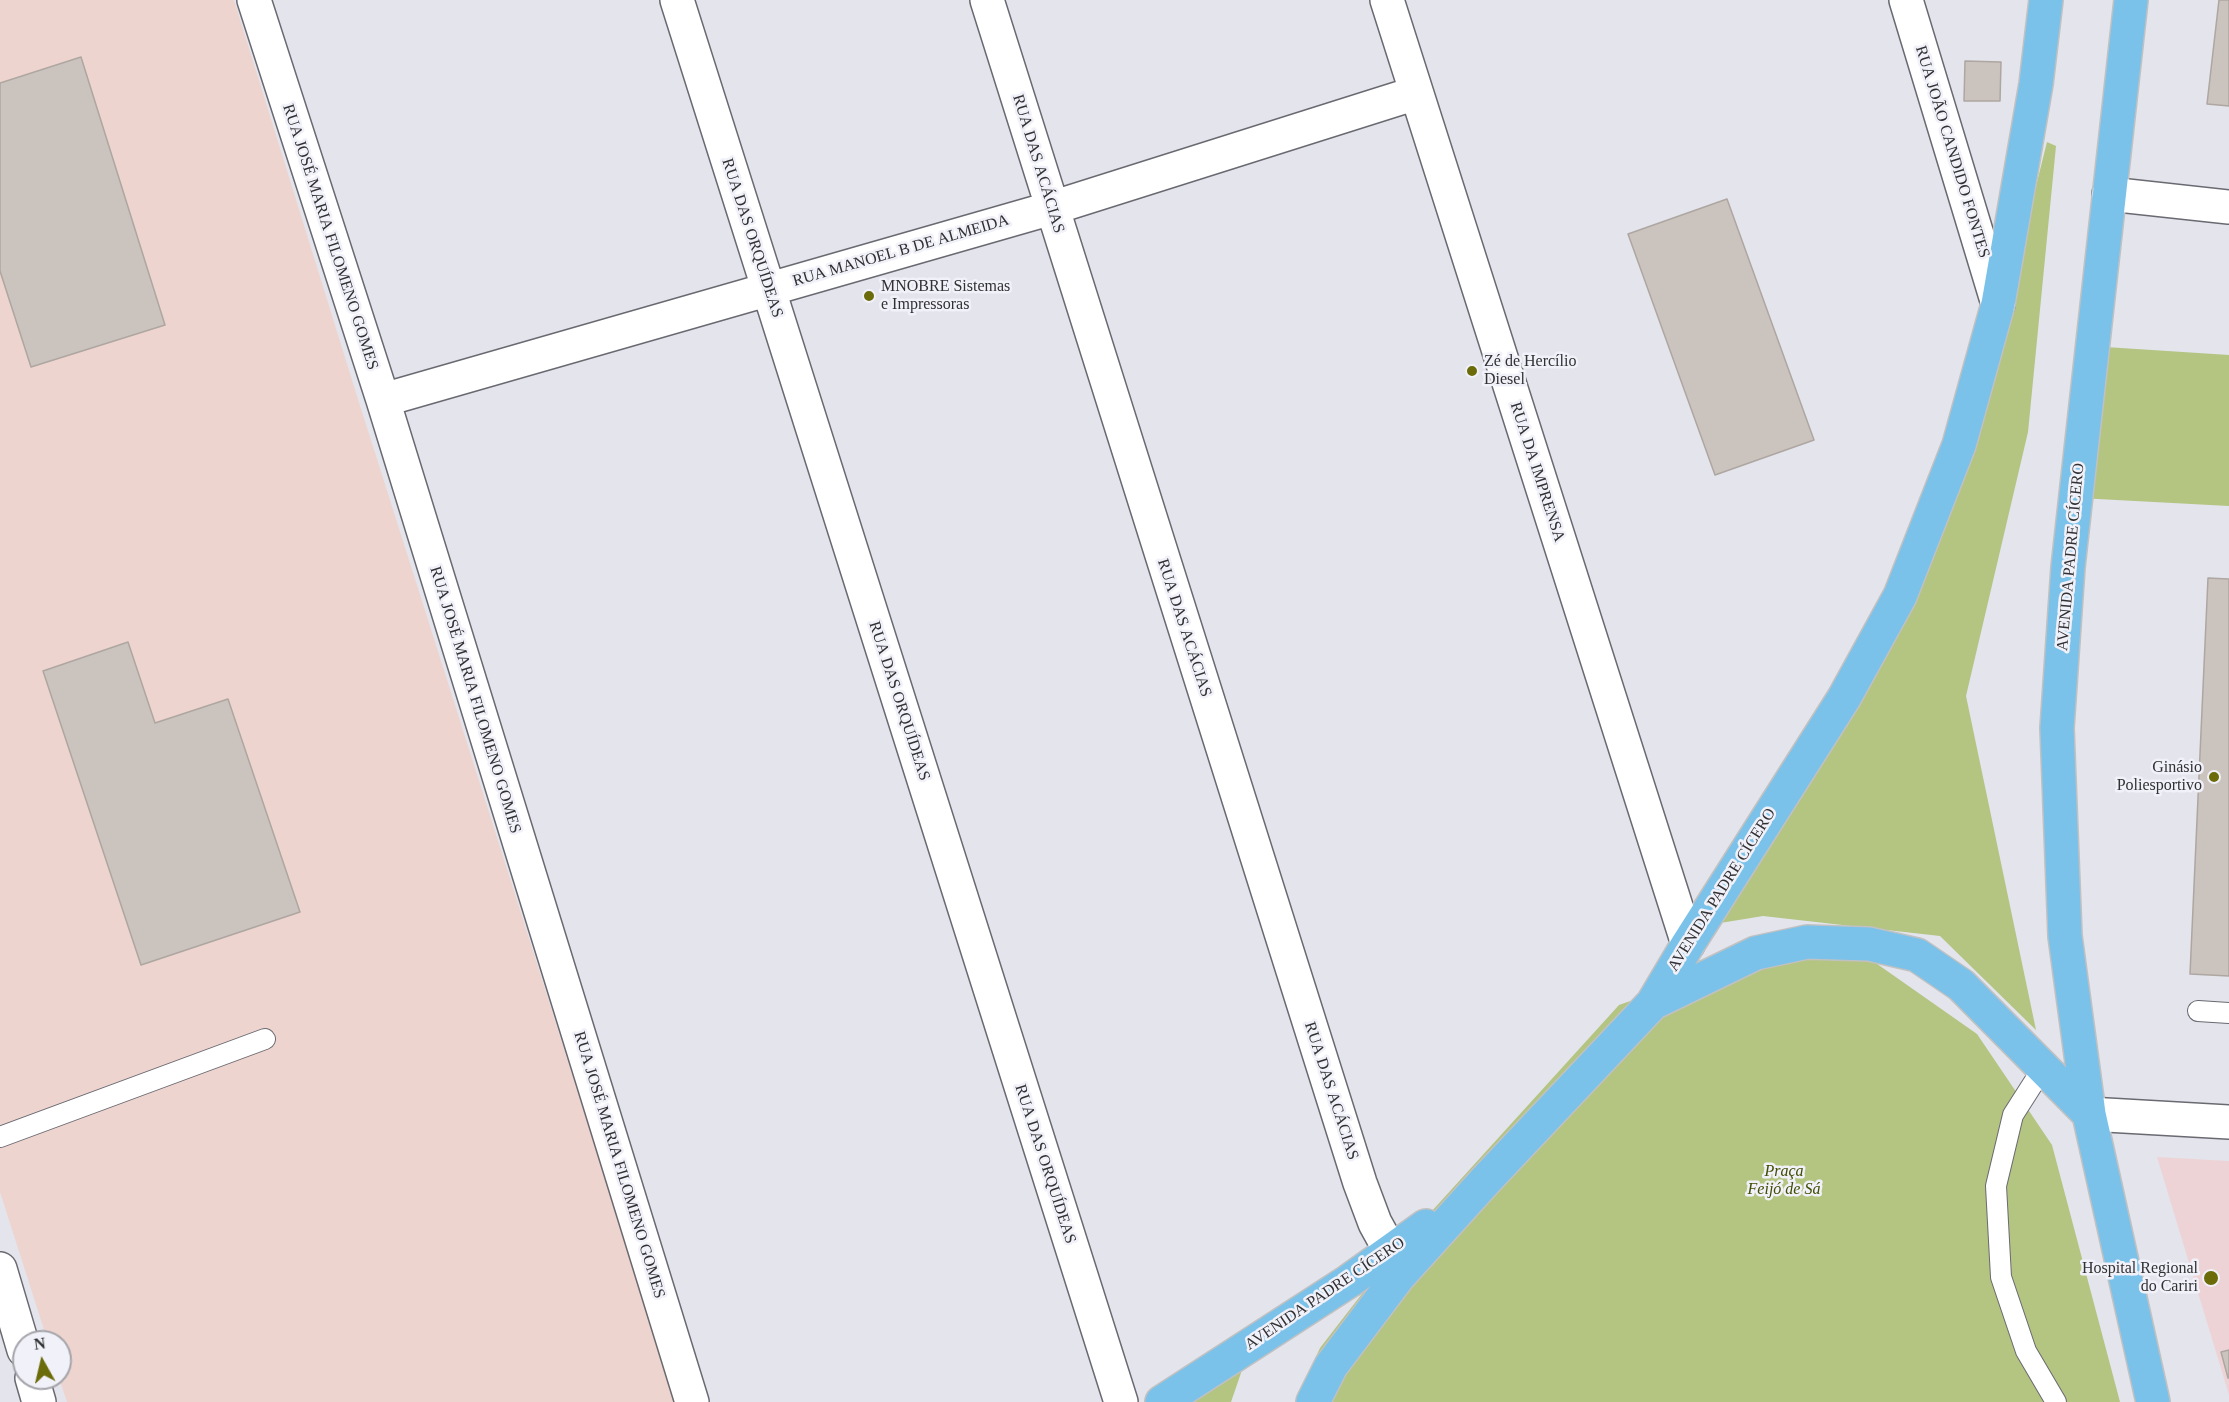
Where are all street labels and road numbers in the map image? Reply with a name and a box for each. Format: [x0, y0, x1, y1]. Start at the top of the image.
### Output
street label: RUA JOÃO CANDIDO FONTES [1911, 44, 1993, 260]
street label: RUA DAS ACÁCIAS [1008, 92, 1068, 236]
street label: RUA JOSÉ MARIA FILOMENO GOMES [278, 102, 382, 372]
street label: RUA DAS ORQUÍDEAS [717, 156, 787, 320]
street label: RUA MANOEL B DE ALMEIDA [791, 211, 1011, 291]
street label: RUA DA IMPRENSA [1505, 400, 1569, 544]
street label: AVENIDA PADRE CÍCERO [2053, 462, 2089, 652]
street label: RUA DAS ACÁCIAS [1153, 557, 1215, 699]
street label: RUA JOSÉ MARIA FILOMENO GOMES [425, 564, 525, 836]
street label: RUA DAS ORQUÍDEAS [864, 619, 934, 783]
street label: AVENIDA PADRE CÍCERO [1664, 805, 1780, 975]
street label: RUA DAS ACÁCIAS [1300, 1020, 1362, 1162]
street label: RUA JOSÉ MARIA FILOMENO GOMES [569, 1029, 669, 1301]
street label: RUA DAS ORQUÍDEAS [1010, 1082, 1080, 1246]
street label: AVENIDA PADRE CÍCERO [1242, 1233, 1408, 1355]

